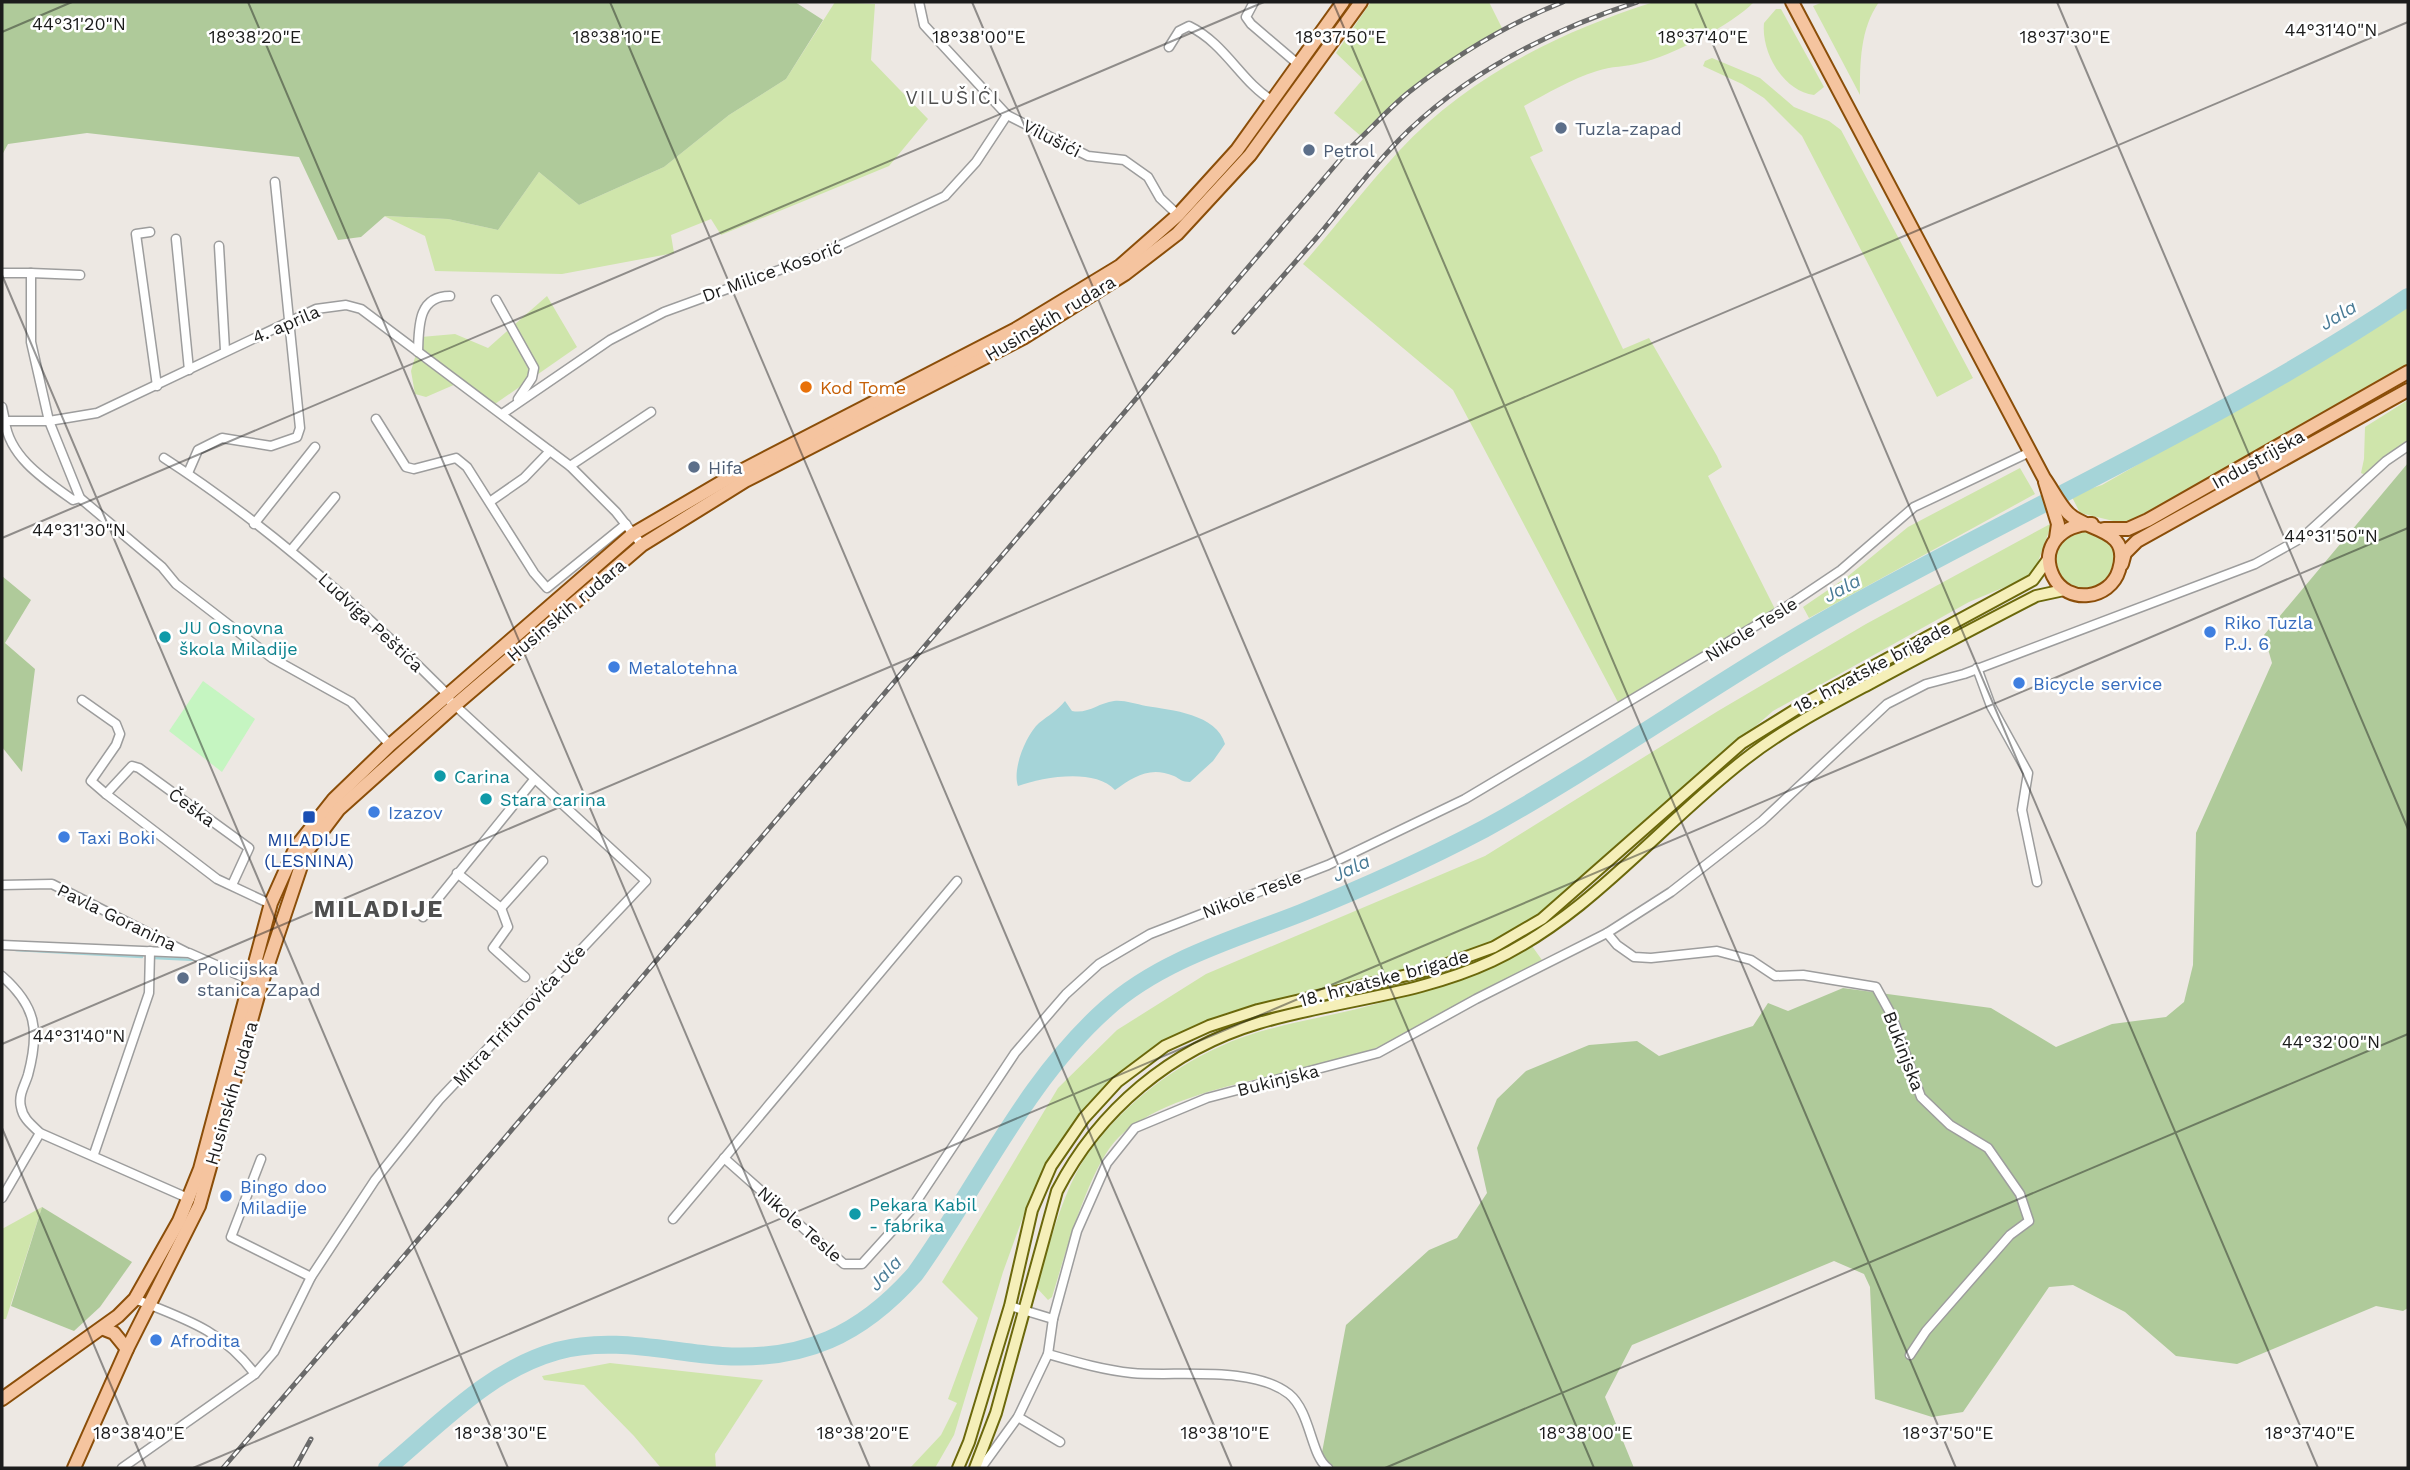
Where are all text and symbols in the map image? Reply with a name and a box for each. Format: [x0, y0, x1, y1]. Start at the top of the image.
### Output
text: 44°31'20"N [32, 13, 126, 34]
text: 44°31'40"N [2284, 19, 2378, 40]
text: 18°38'20"E [209, 26, 301, 47]
text: 18°38'10"E [572, 26, 662, 47]
text: 18°38'00"E [932, 26, 1026, 47]
text: 18°37'50"E [1296, 26, 1386, 47]
text: 18°37'40"E [1658, 26, 1748, 47]
text: 18°37'30"E [2020, 26, 2110, 47]
district label: VILUŠIĆI [906, 86, 1000, 109]
street label: Vilušići [1020, 115, 1084, 161]
place label: Tuzla-zapad [1575, 118, 1682, 139]
marker: Tuzla-zapad [1553, 120, 1569, 136]
place label: Petrol [1323, 140, 1375, 161]
marker: Petrol [1301, 142, 1317, 158]
street label: Dr Milice Kosorić [699, 236, 845, 306]
street label: Husinskih rudara [981, 271, 1119, 365]
water label: Jala [2315, 295, 2361, 335]
street label: 4. aprila [249, 300, 323, 348]
place label: Kod Tome [820, 377, 906, 398]
marker: Kod Tome [798, 379, 814, 395]
street label: Industrijska [2208, 425, 2308, 493]
place label: Hifa [708, 457, 743, 478]
marker: Hifa [686, 459, 702, 475]
text: 44°31'30"N [32, 519, 126, 540]
text: 44°31'50"N [2284, 525, 2378, 546]
street label: Husinskih rudara [502, 554, 630, 666]
street label: Ludviga Peštića [314, 568, 428, 676]
water label: Jala [1819, 568, 1865, 607]
street label: Nikole Tesle [1701, 592, 1801, 666]
place label: Riko Tuzla P.J. 6 [2224, 612, 2313, 654]
place label: JU Osnovna škola Miladije [179, 617, 298, 659]
street label: 18. hrvatske brigade [1790, 617, 1954, 717]
marker: Riko Tuzla P.J. 6 [2202, 624, 2218, 640]
marker: JU Osnovna škola Miladije [157, 629, 173, 645]
place label: Metalotehna [628, 657, 738, 678]
marker: Metalotehna [606, 659, 622, 675]
place label: Bicycle service [2033, 673, 2163, 694]
marker: Bicycle service [2011, 675, 2027, 691]
place label: Carina [454, 766, 510, 787]
marker: Carina [432, 768, 448, 784]
street label: Češka [165, 783, 219, 831]
place label: Stara carina [500, 789, 606, 810]
marker: Stara carina [478, 791, 494, 807]
place label: Izazov [388, 802, 443, 823]
marker: Izazov [366, 804, 382, 820]
marker: MILADIJE (LESNINA) [301, 809, 317, 825]
place label: Taxi Boki [78, 827, 155, 848]
marker: Taxi Boki [56, 829, 72, 845]
place label: MILADIJE (LESNINA) [264, 829, 354, 871]
water label: Jala [1328, 849, 1374, 887]
street label: Nikole Tesle [1199, 865, 1305, 923]
street label: Pavla Goranina [54, 879, 180, 955]
district label: MILADIJE [313, 895, 445, 923]
street label: Mitra Trifunovića Uče [448, 940, 590, 1090]
street label: 18. hrvatske brigade [1297, 945, 1471, 1011]
place label: Policijska stanica Zapad [197, 958, 320, 1000]
marker: Policijska stanica Zapad [175, 970, 191, 986]
street label: Bukinjska [1879, 1008, 1929, 1094]
street label: Husinskih rudara [200, 1019, 262, 1167]
text: 44°31'40"N [32, 1025, 126, 1046]
text: 44°32'00"N [2282, 1031, 2380, 1052]
street label: Bukinjska [1235, 1060, 1321, 1100]
place label: Bingo doo Miladije [240, 1176, 327, 1218]
street label: Nikole Tesle [754, 1182, 846, 1266]
marker: Bingo doo Miladije [218, 1188, 234, 1204]
place label: Pekara Kabil - fabrika [869, 1194, 977, 1236]
marker: Pekara Kabil - fabrika [847, 1206, 863, 1222]
water label: Jala [863, 1251, 907, 1295]
place label: Afrodita [170, 1330, 240, 1351]
marker: Afrodita [148, 1332, 164, 1348]
text: 18°38'40"E [93, 1422, 185, 1443]
text: 18°38'30"E [455, 1422, 547, 1443]
text: 18°38'20"E [817, 1422, 909, 1443]
text: 18°38'10"E [1180, 1422, 1270, 1443]
text: 18°38'00"E [1539, 1422, 1633, 1443]
text: 18°37'50"E [1903, 1422, 1993, 1443]
text: 18°37'40"E [2265, 1422, 2355, 1443]

